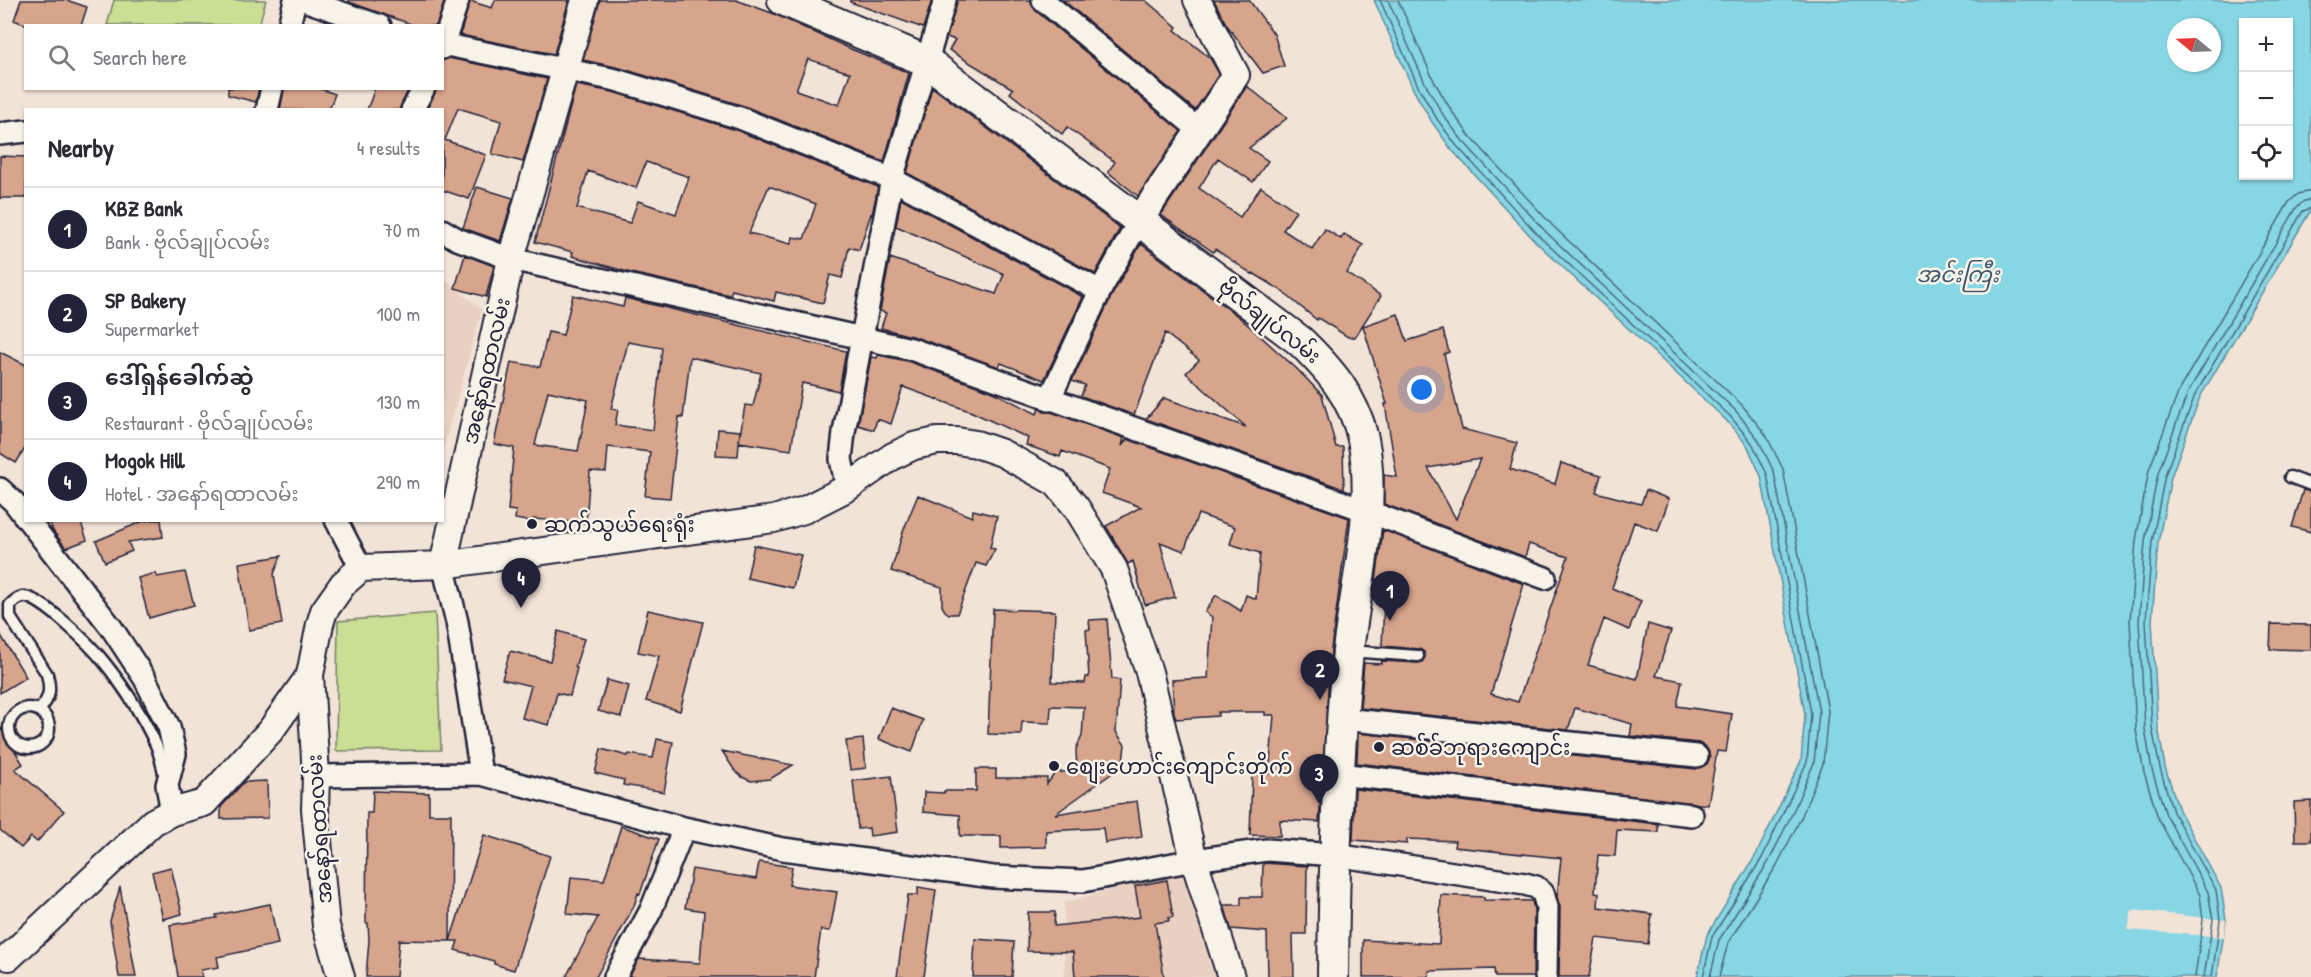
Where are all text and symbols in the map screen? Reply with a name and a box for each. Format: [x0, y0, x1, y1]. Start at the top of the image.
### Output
north arrow [2167, 18, 2221, 72]
map controls [2239, 18, 2293, 180]
button: + [2239, 18, 2293, 72]
search box [24, 24, 444, 90]
icon: search [45, 41, 78, 74]
text: Search here [93, 42, 187, 72]
button: − [2239, 72, 2293, 126]
button: locate [2239, 126, 2293, 180]
text: Nearby [48, 130, 114, 165]
text: 4 results [357, 134, 420, 161]
text: KBZ Bank [105, 193, 183, 223]
text: 1 [64, 216, 71, 243]
text: 70 m [383, 216, 420, 243]
text: Bank · ဗိုလ်‌ချုပ်‌လမ်း [105, 228, 270, 255]
water label: အင်းကြီး [1917, 259, 2001, 293]
street label: ဗိုလ်‌ချုပ်‌လမ်း [1210, 271, 1328, 373]
text: SP Bakery [105, 285, 186, 315]
street label: အ‌နော်‌ရထာလမ်း [454, 295, 520, 448]
text: 2 [63, 300, 72, 327]
text: 100 m [377, 300, 420, 327]
text: Supermarket [105, 315, 199, 342]
text: ဒေါ်ရှန်ခေါက်ဆွဲ [105, 362, 254, 392]
your location [1407, 375, 1436, 404]
text: 3 [63, 388, 72, 415]
text: 130 m [377, 388, 420, 415]
text: Restaurant · ဗိုလ်‌ချုပ်‌လမ်း [105, 409, 314, 436]
text: Mogok Hill [105, 445, 185, 475]
text: 4 [64, 468, 71, 495]
text: 290 m [376, 468, 420, 495]
text: Hotel · အ‌နော်‌ရထာလမ်း [105, 480, 298, 507]
place label: ဆက်သွယ်ရေးရုံး [544, 509, 695, 542]
marker: ဆက်သွယ်ရေးရုံး [525, 517, 539, 531]
pin: 4 [502, 558, 540, 608]
pin: 1 [1370, 572, 1410, 621]
pin: 2 [1300, 650, 1340, 700]
place label: ဆစ်ခ်ဘုရားကျောင်း [1391, 732, 1570, 766]
marker: ဆစ်ခ်ဘုရားကျောင်း [1372, 740, 1386, 754]
place label: စျေးဟောင်းကျောင်းတိုက် [1066, 751, 1293, 785]
street label: အ‌နော်‌ရထာလမ်း [298, 753, 342, 905]
pin: 3 [1300, 754, 1338, 804]
marker: စျေးဟောင်းကျောင်းတိုက် [1047, 759, 1061, 773]

